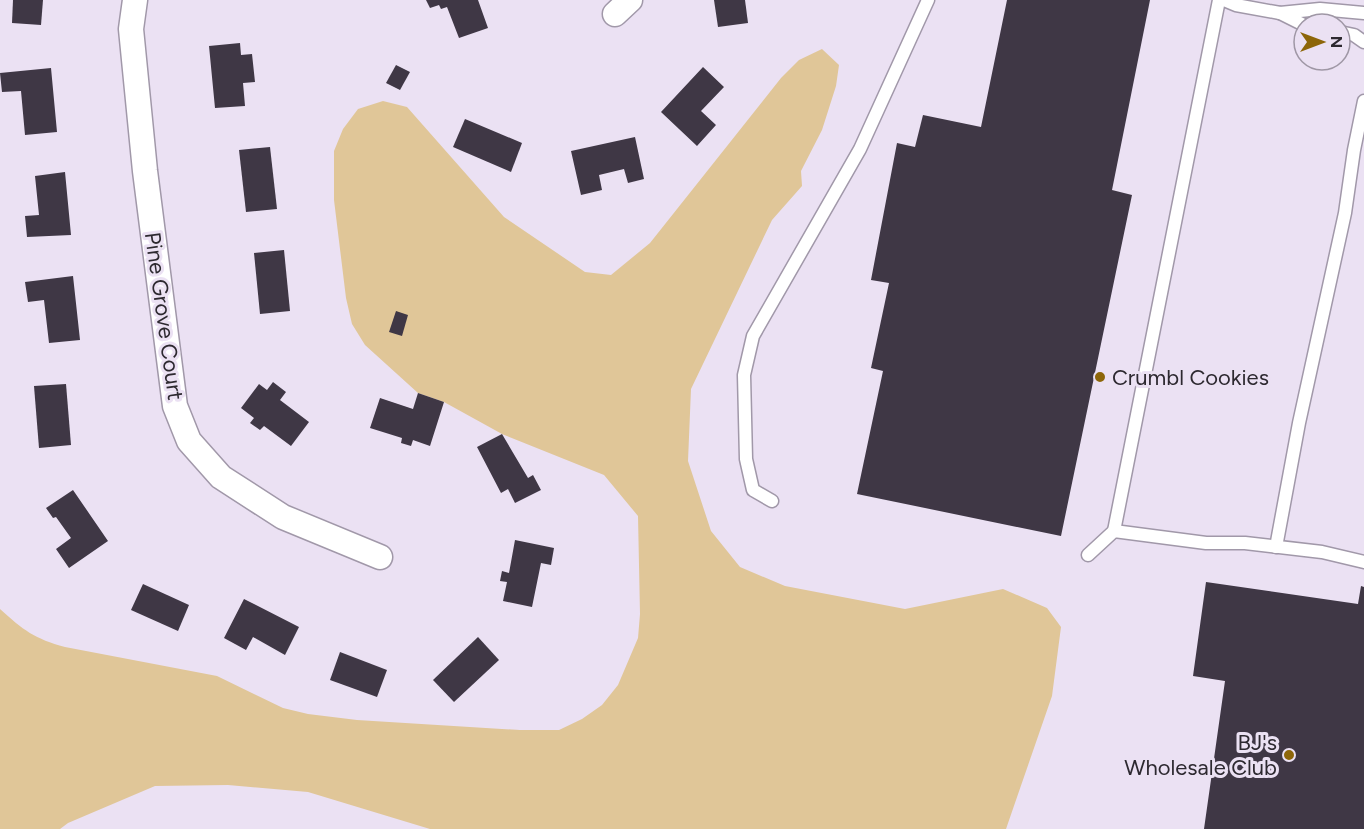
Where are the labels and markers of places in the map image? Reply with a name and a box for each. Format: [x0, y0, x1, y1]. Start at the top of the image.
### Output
place label: Crumbl Cookies [1112, 364, 1269, 391]
marker: Crumbl Cookies [1093, 370, 1107, 384]
place label: BJ's Wholesale Club [1124, 729, 1277, 781]
marker: BJ's Wholesale Club [1282, 748, 1296, 762]

